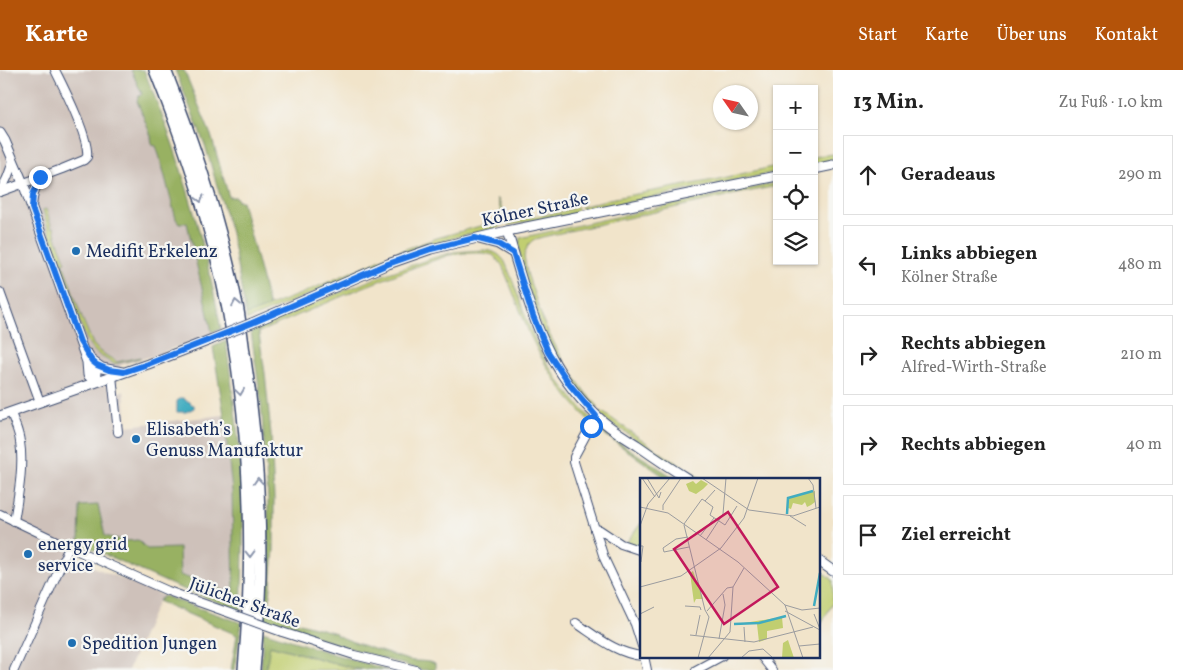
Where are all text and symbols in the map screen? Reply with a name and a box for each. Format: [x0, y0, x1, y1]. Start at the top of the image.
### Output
text: Karte [25, 18, 88, 52]
text: Start [858, 23, 897, 48]
text: Karte [925, 23, 969, 48]
text: Über uns [997, 23, 1067, 48]
text: Kontakt [1095, 23, 1158, 48]
north arrow [713, 85, 758, 130]
map controls [773, 85, 818, 265]
button: + [773, 85, 818, 130]
text: 13 Min. [853, 88, 924, 117]
text: Zu Fuß · 1.0 km [1058, 92, 1163, 114]
button: − [773, 130, 818, 175]
icon: ahead [854, 161, 882, 189]
text: Geradeaus [901, 162, 996, 188]
text: 290 m [1118, 164, 1162, 186]
route end [29, 166, 52, 189]
button: locate [773, 175, 818, 220]
street label: Kölner Straße [480, 187, 591, 234]
one-way arrow [195, 194, 205, 202]
button: layers [773, 220, 818, 265]
place label: Medifit Erkelenz [86, 240, 218, 265]
text: Links abbiegen [901, 241, 1038, 267]
marker: Medifit Erkelenz [70, 245, 82, 257]
icon: left [854, 251, 882, 279]
text: 480 m [1118, 254, 1162, 276]
text: Kölner Straße [901, 267, 998, 289]
one-way arrow [231, 299, 242, 307]
text: Rechts abbiegen [901, 331, 1046, 357]
icon: right [854, 341, 882, 369]
text: 210 m [1120, 344, 1162, 366]
text: Alfred-Wirth-Straße [901, 357, 1047, 379]
one-way arrow [234, 388, 245, 396]
route start [580, 415, 603, 438]
place label: Elisabeth’s Genuss Manufaktur [146, 418, 304, 464]
icon: right [854, 431, 882, 459]
text: Rechts abbiegen [901, 432, 1046, 458]
marker: Elisabeth’s Genuss Manufaktur [130, 433, 142, 445]
text: 40 m [1126, 434, 1162, 456]
one-way arrow [252, 477, 263, 485]
inset map [640, 478, 820, 658]
icon: arrive [854, 521, 882, 549]
text: Ziel erreicht [901, 522, 1011, 548]
place label: energy grid service [38, 533, 128, 579]
marker: energy grid service [22, 548, 34, 560]
one-way arrow [245, 550, 255, 558]
street label: Jülicher Straße [185, 572, 304, 635]
place label: Spedition Jungen [82, 632, 218, 657]
marker: Spedition Jungen [66, 637, 78, 649]

